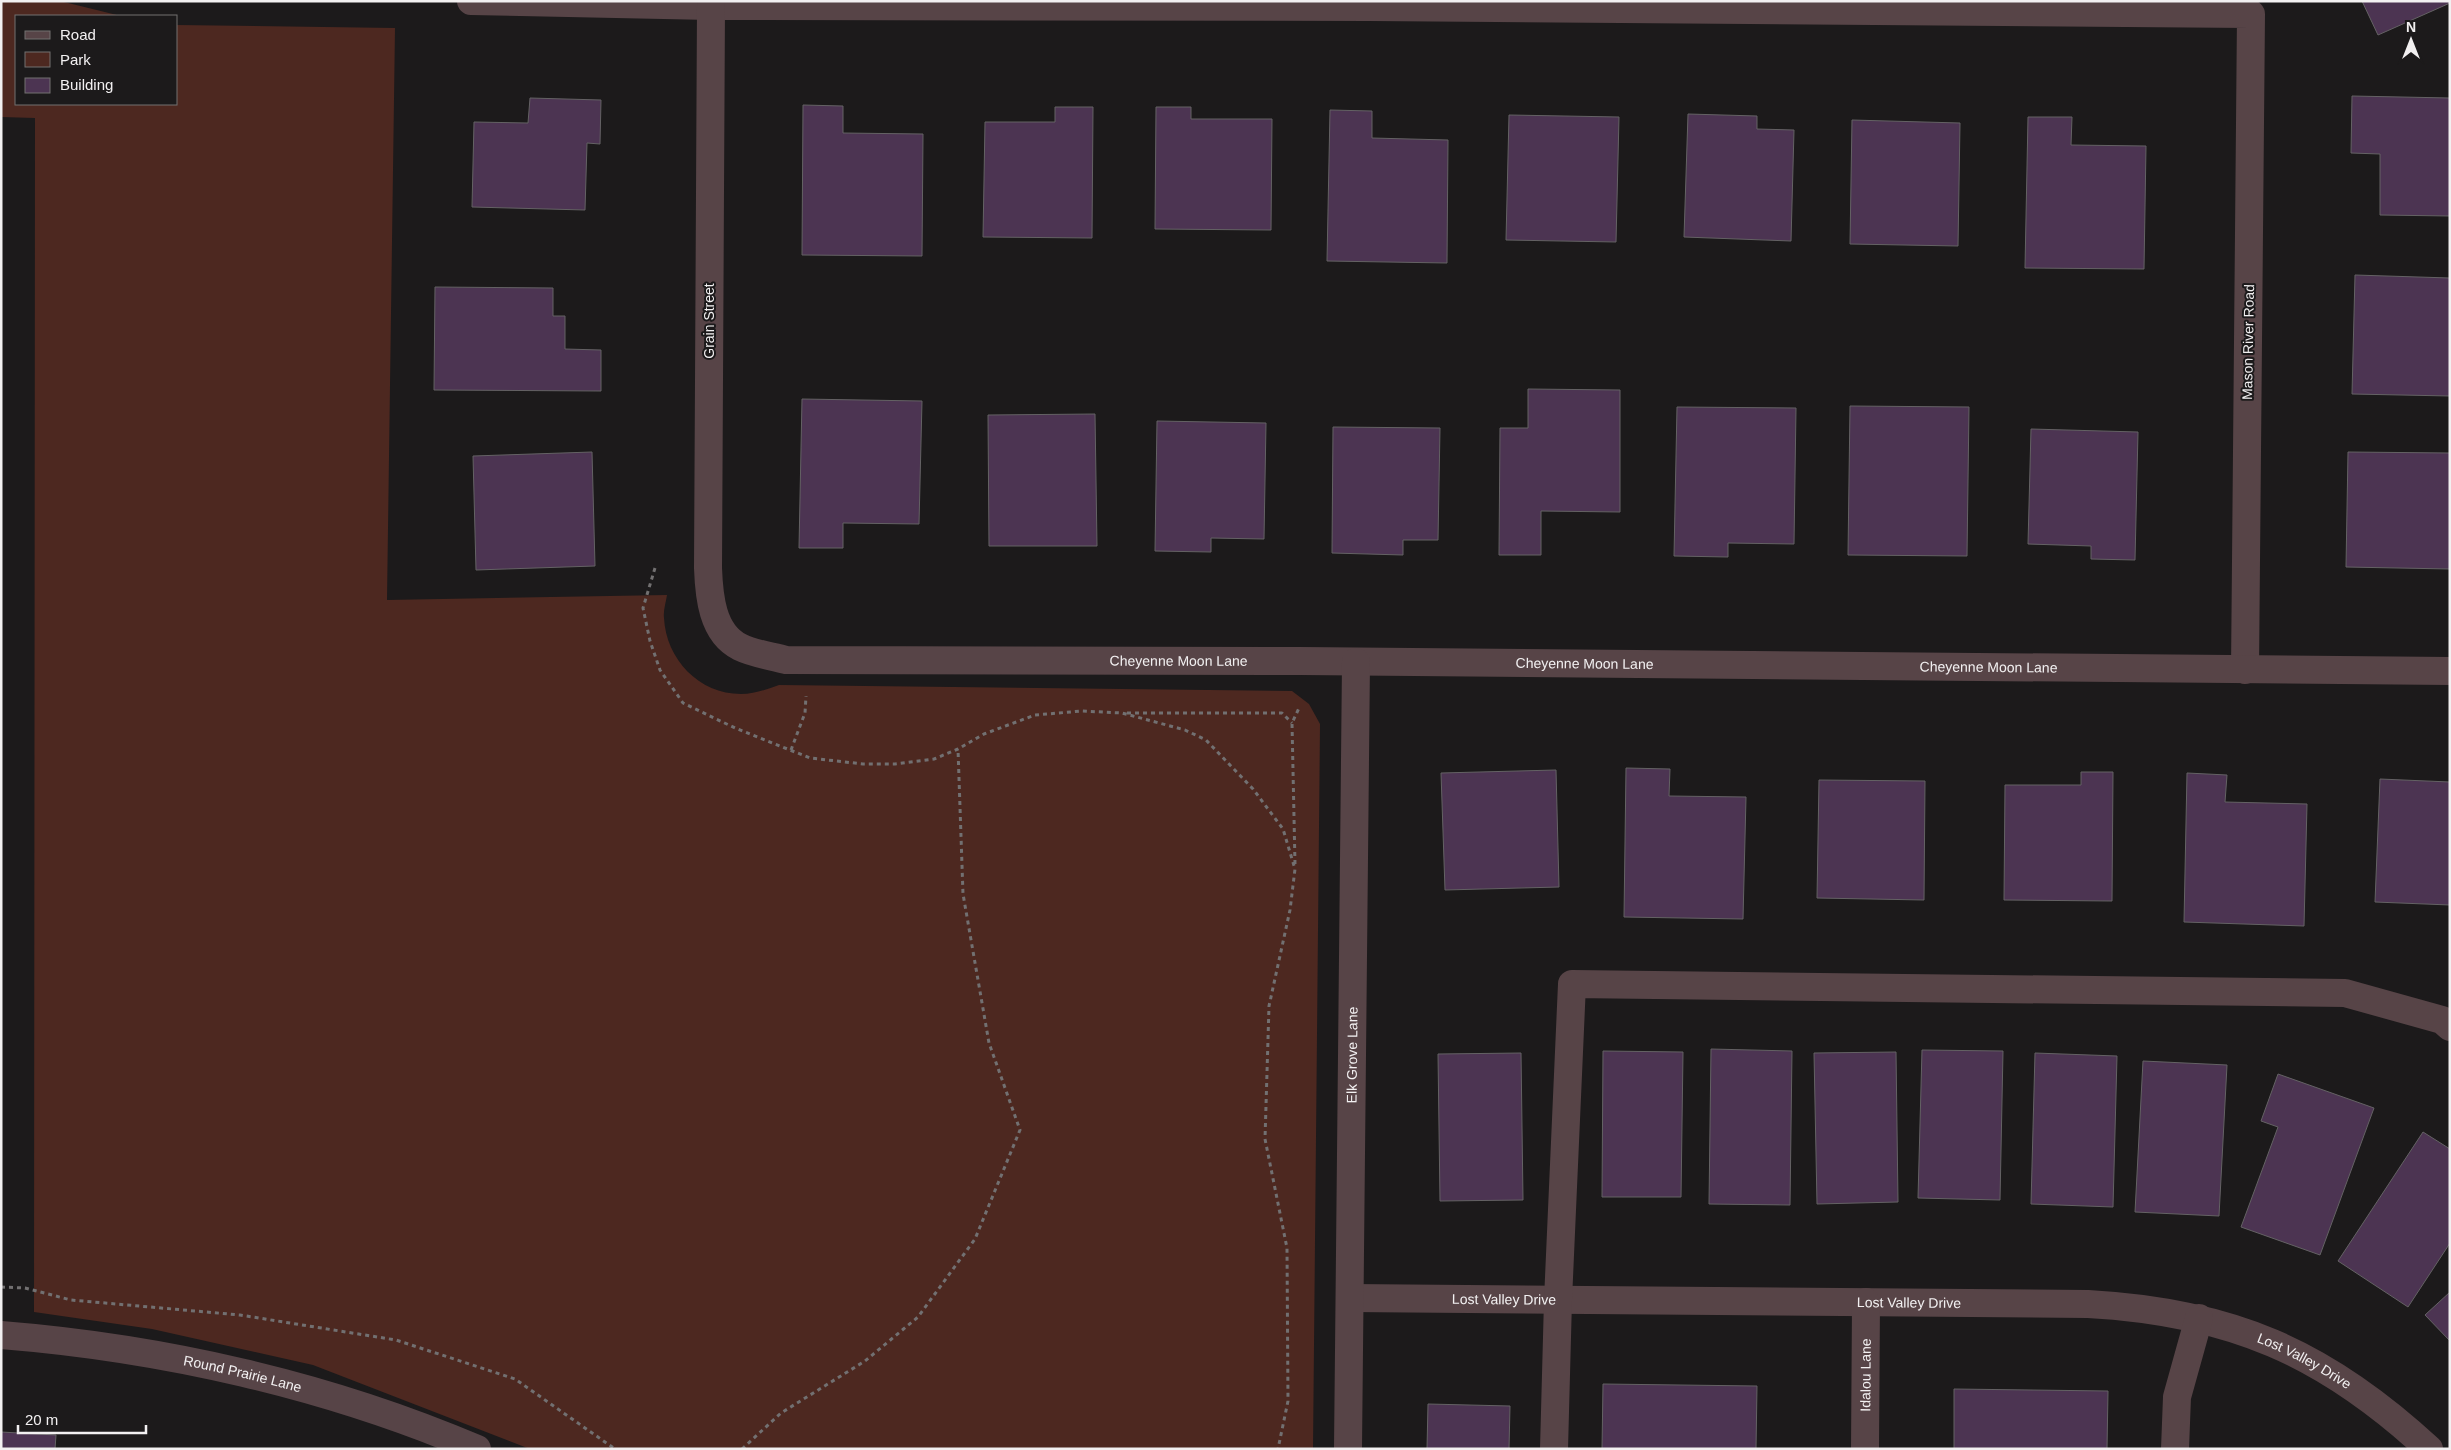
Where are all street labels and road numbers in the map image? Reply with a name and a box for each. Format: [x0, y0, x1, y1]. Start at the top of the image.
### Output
street label: Grain Street [701, 283, 717, 359]
street label: Mason River Road [2239, 284, 2257, 400]
street label: Cheyenne Moon Lane [1110, 653, 1248, 669]
street label: Cheyenne Moon Lane [1516, 655, 1654, 672]
street label: Cheyenne Moon Lane [1920, 658, 2058, 676]
street label: Elk Grove Lane [1344, 1006, 1360, 1103]
street label: Lost Valley Drive [1452, 1291, 1556, 1308]
street label: Lost Valley Drive [1857, 1294, 1961, 1311]
street label: Lost Valley Drive [2255, 1330, 2355, 1392]
street label: Idalou Lane [1857, 1338, 1874, 1412]
street label: Round Prairie Lane [182, 1352, 304, 1395]

